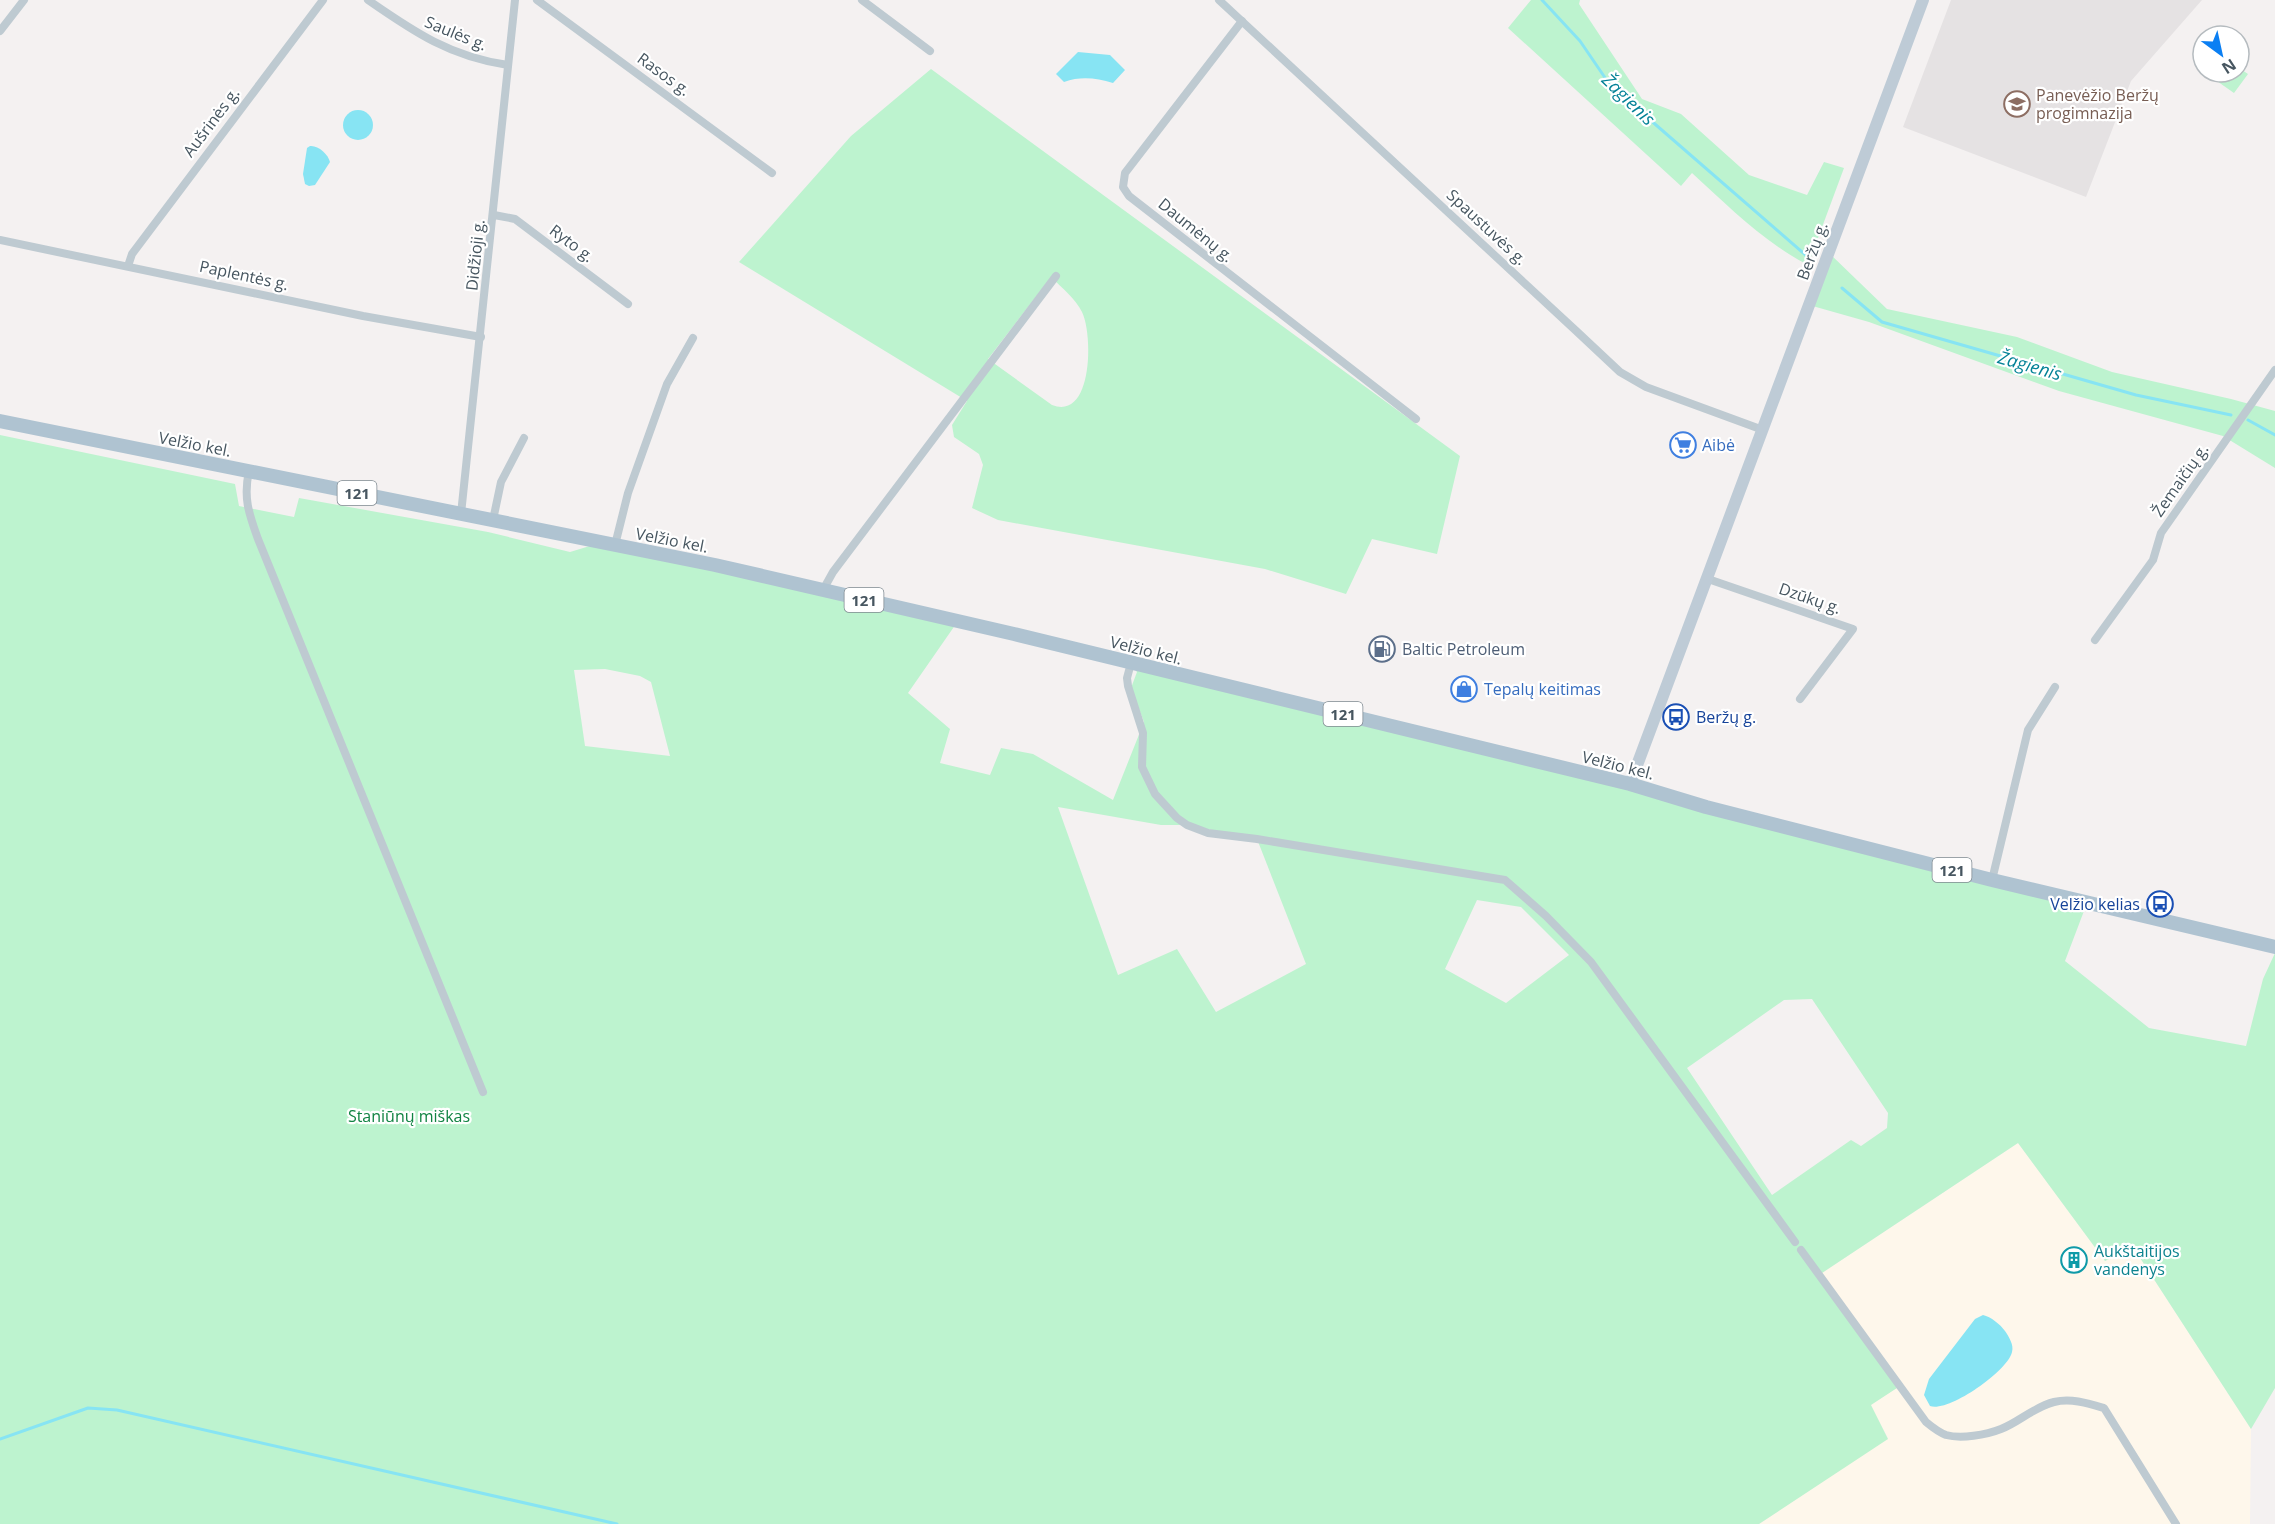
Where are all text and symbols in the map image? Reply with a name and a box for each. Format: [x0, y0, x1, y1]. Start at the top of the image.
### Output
street label: Saulės g. [422, 11, 490, 55]
north arrow [2191, 24, 2251, 84]
street label: Rasos g. [633, 47, 695, 101]
text: N [2218, 54, 2241, 79]
water label: Žagienis [1596, 67, 1661, 130]
street label: Aušrinės g. [178, 83, 244, 161]
place label: Panevėžio Beržų progimnazija [2036, 84, 2159, 124]
school or university icon: Panevėžio Beržų progimnazija [2002, 89, 2032, 119]
street label: Spaustuvės g. [1442, 184, 1532, 270]
street label: Daumėnų g. [1154, 193, 1238, 267]
street label: Didžioji g. [460, 218, 490, 292]
street label: Ryto g. [545, 219, 599, 267]
street label: Beržų g. [1791, 219, 1833, 283]
street label: Paplentės g. [197, 255, 291, 295]
water label: Žagienis [1994, 344, 2065, 386]
street label: Velžio kel. [157, 426, 233, 462]
supermarket icon: Aibė [1668, 430, 1698, 460]
place label: Aibė [1702, 434, 1735, 456]
street label: Žemaičių g. [2147, 439, 2213, 521]
road number: 121 [338, 481, 376, 505]
street label: Velžio kel. [634, 522, 710, 558]
street label: Dzūkų g. [1776, 577, 1844, 619]
road number: 121 [844, 588, 884, 612]
street label: Velžio kel. [1108, 630, 1184, 670]
fuel station icon: Baltic Petroleum [1367, 634, 1397, 664]
place label: Baltic Petroleum [1402, 638, 1525, 660]
shop icon: Tepalų keitimas [1449, 674, 1479, 704]
place label: Tepalų keitimas [1484, 678, 1601, 700]
road number: 121 [1324, 702, 1362, 726]
bus stop icon: Beržų g. [1661, 702, 1691, 732]
place label: Beržų g. [1696, 706, 1756, 728]
street label: Velžio kel. [1580, 745, 1656, 785]
road number: 121 [1932, 858, 1972, 882]
bus stop icon: Velžio kelias [2145, 889, 2175, 919]
place label: Velžio kelias [2050, 893, 2140, 915]
park label: Staniūnų miškas [348, 1105, 470, 1127]
place label: Aukštaitijos vandenys [2094, 1240, 2180, 1280]
building icon: Aukštaitijos vandenys [2059, 1245, 2089, 1275]

